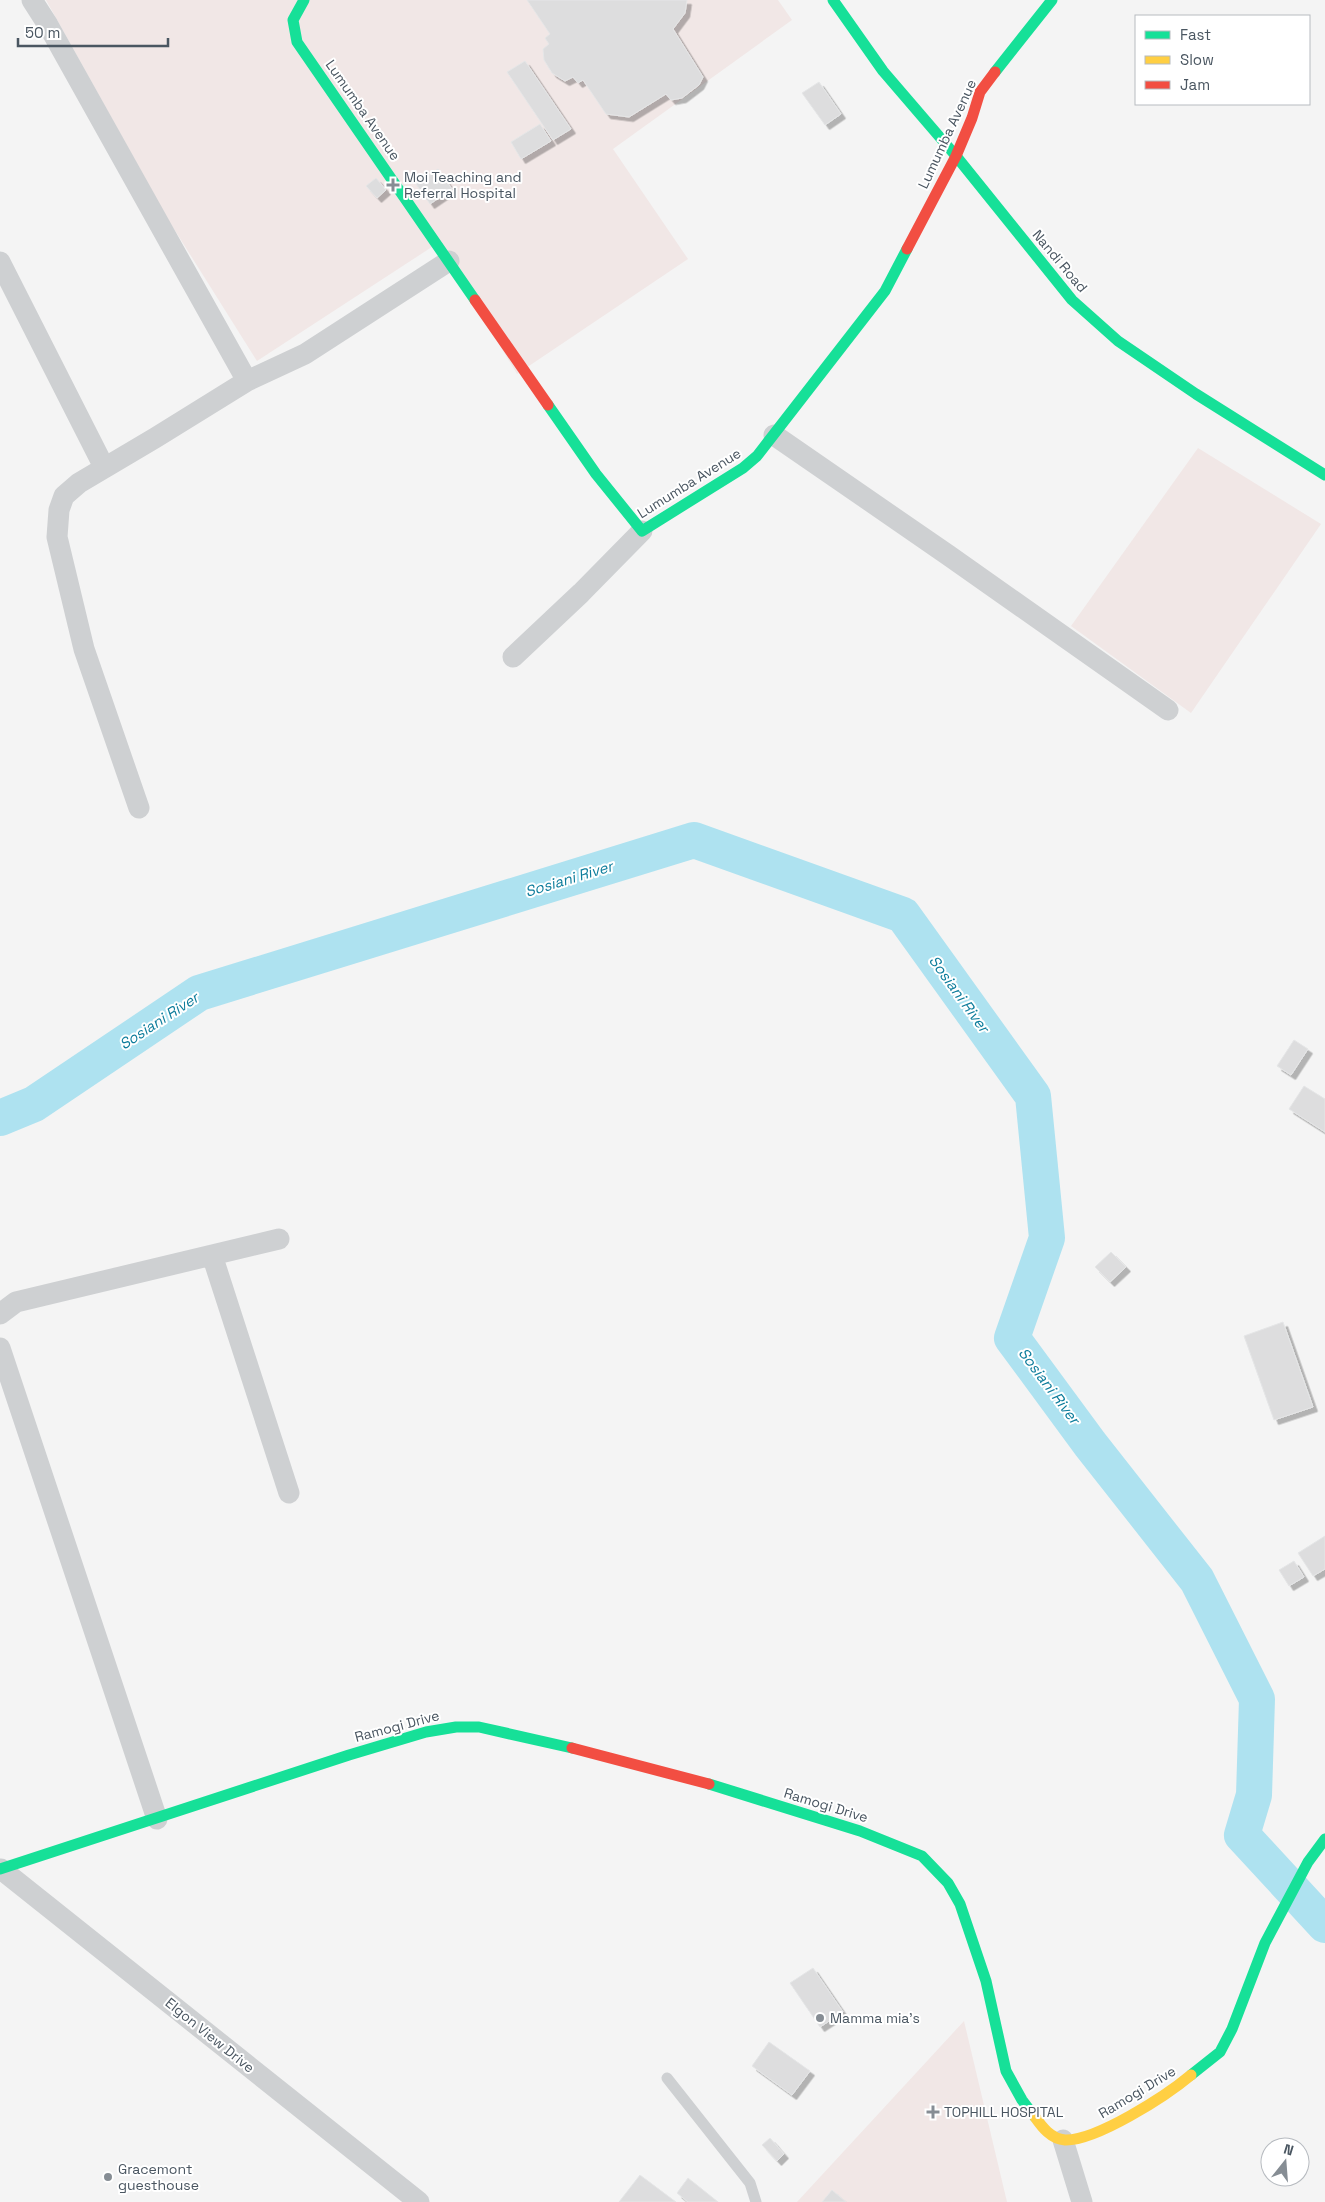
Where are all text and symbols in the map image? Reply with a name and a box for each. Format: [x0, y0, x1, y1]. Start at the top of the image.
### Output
scale bar [18, 15, 168, 47]
legend [1135, 15, 1310, 105]
text: 50 m [25, 23, 60, 42]
text: Fast [1180, 25, 1211, 44]
text: Slow [1180, 50, 1214, 69]
street label: Lumumba Avenue [322, 56, 404, 164]
text: Jam [1180, 75, 1210, 94]
street label: Lumumba Avenue [914, 76, 980, 192]
place label: Moi Teaching and Referral Hospital [404, 168, 522, 202]
marker: Moi Teaching and Referral Hospital [386, 178, 400, 192]
street label: Nandi Road [1029, 226, 1091, 296]
street label: Lumumba Avenue [634, 444, 744, 522]
water label: Sosiani River [523, 856, 616, 901]
water label: Sosiani River [925, 951, 995, 1037]
water label: Sosiani River [115, 987, 203, 1053]
water label: Sosiani River [1014, 1344, 1085, 1429]
street label: Ramogi Drive [353, 1706, 441, 1746]
street label: Ramogi Drive [782, 1784, 870, 1826]
street label: Elgon View Drive [162, 1994, 258, 2076]
place label: Mamma mia's [830, 2009, 920, 2027]
marker: Mamma mia's [814, 2012, 826, 2024]
street label: Ramogi Drive [1095, 2062, 1179, 2122]
place label: TOPHILL HOSPITAL [944, 2103, 1064, 2121]
marker: TOPHILL HOSPITAL [926, 2105, 940, 2119]
north arrow [1260, 2137, 1310, 2187]
text: N [1282, 2140, 1296, 2160]
place label: Gracemont guesthouse [118, 2160, 199, 2194]
marker: Gracemont guesthouse [102, 2171, 114, 2183]

